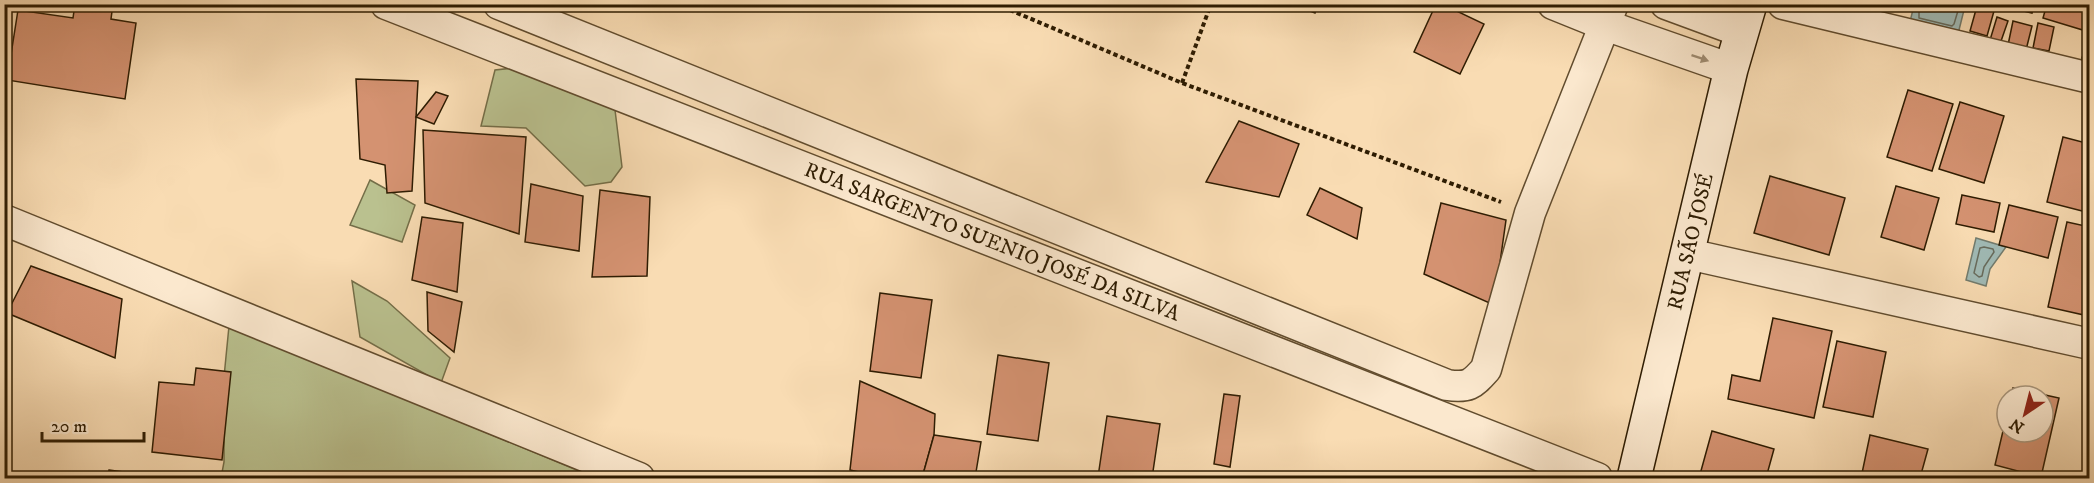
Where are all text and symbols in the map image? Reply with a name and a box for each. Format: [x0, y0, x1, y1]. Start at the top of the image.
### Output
one-way arrow [1691, 53, 1709, 63]
street label: RUA SARGENTO SUENIO JOSÉ DA SILVA [800, 157, 1184, 328]
street label: RUA SÃO JOSÉ [1662, 170, 1720, 313]
north arrow [1995, 384, 2055, 444]
scale bar [42, 405, 144, 443]
text: N [2006, 414, 2028, 437]
text: 20 m [51, 416, 87, 438]

